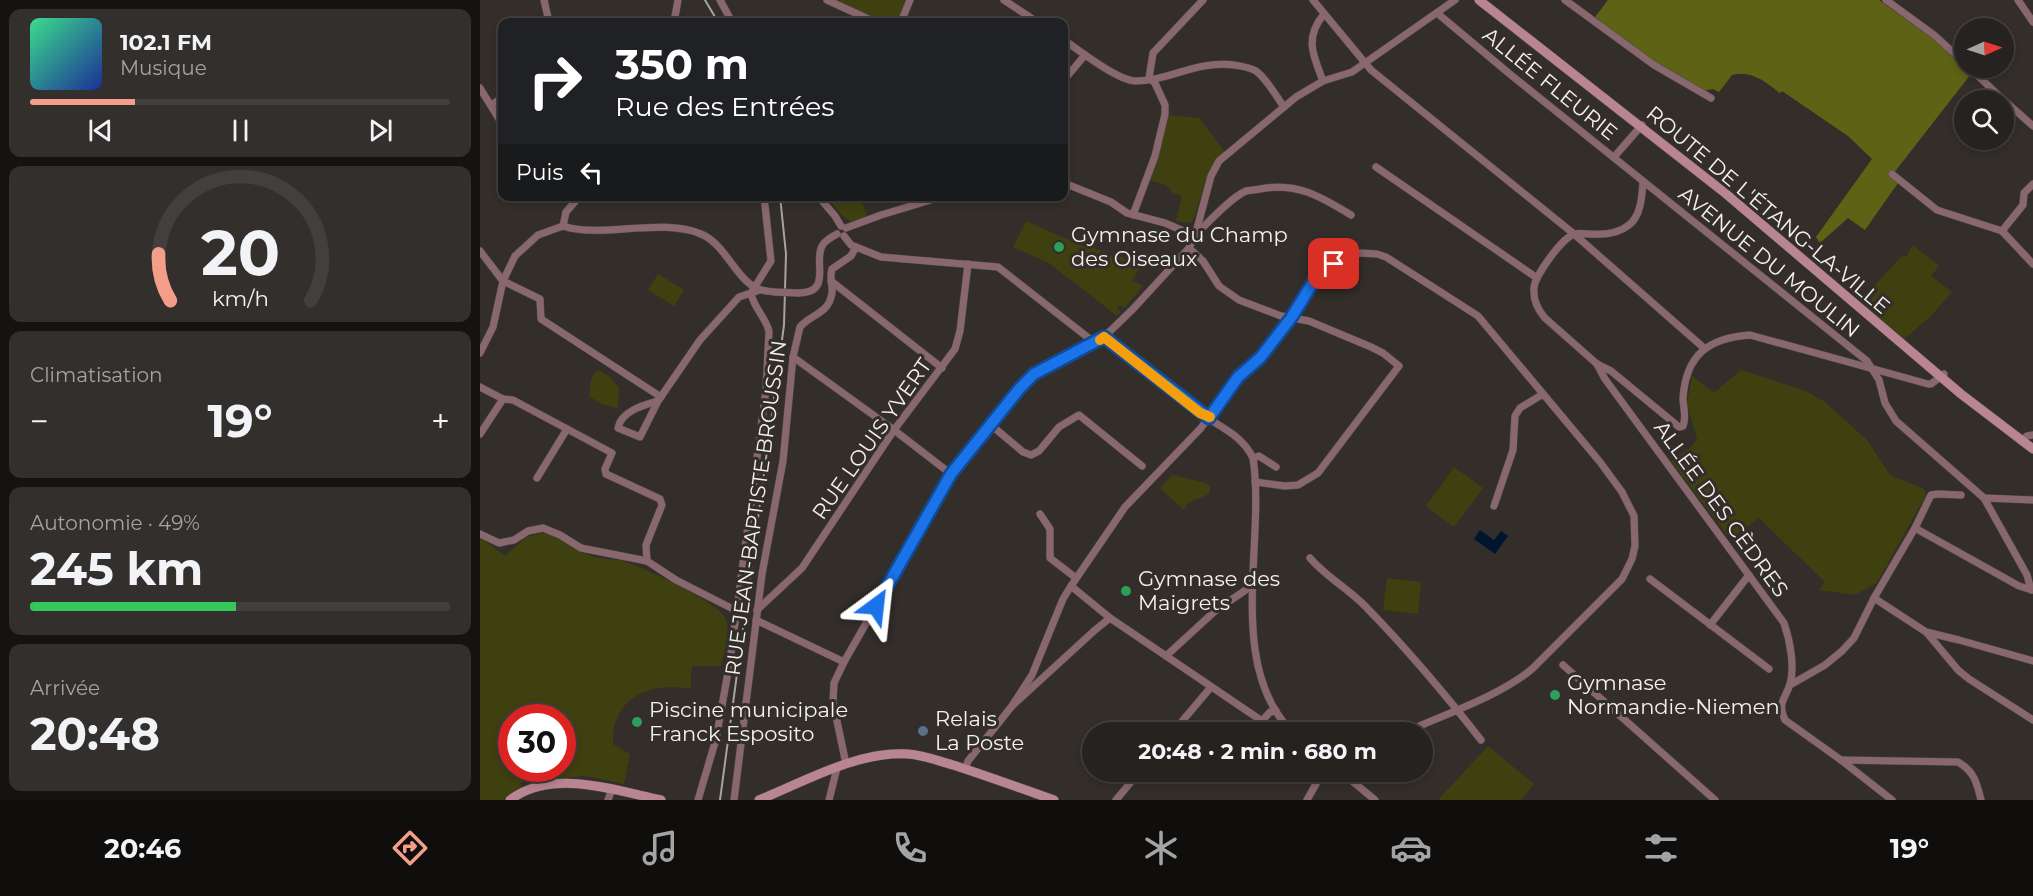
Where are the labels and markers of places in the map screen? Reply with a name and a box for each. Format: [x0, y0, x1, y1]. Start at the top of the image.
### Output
place label: Gymnase du Champ des Oiseaux [1071, 222, 1288, 271]
pin [1308, 238, 1359, 289]
marker: Gymnase du Champ des Oiseaux [1052, 240, 1066, 254]
place label: Gymnase des Maigrets [1138, 566, 1280, 615]
marker: Gymnase des Maigrets [1119, 584, 1133, 598]
place label: Gymnase Normandie-Niemen [1567, 670, 1780, 719]
marker: Gymnase Normandie-Niemen [1548, 688, 1562, 702]
place label: Piscine municipale Franck Esposito [649, 697, 848, 746]
place label: Relais La Poste [935, 706, 1024, 755]
marker: Piscine municipale Franck Esposito [630, 715, 644, 729]
marker: Relais La Poste [916, 724, 930, 738]

